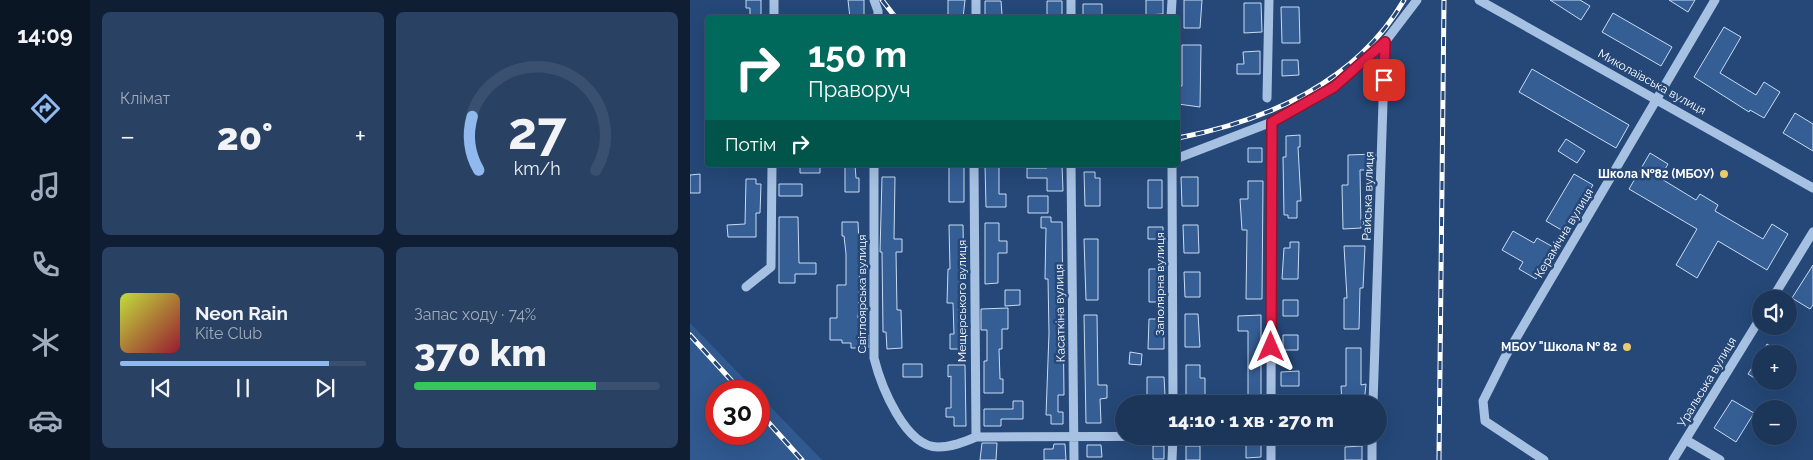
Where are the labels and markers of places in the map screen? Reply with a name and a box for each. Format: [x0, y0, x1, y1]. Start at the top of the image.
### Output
pin [1363, 59, 1405, 101]
place label: Школа №82 (МБОУ) [1598, 167, 1714, 181]
marker: Школа №82 (МБОУ) [1718, 168, 1730, 180]
place label: МБОУ "Школа № 82 [1501, 340, 1617, 354]
marker: МБОУ "Школа № 82 [1621, 341, 1633, 353]

